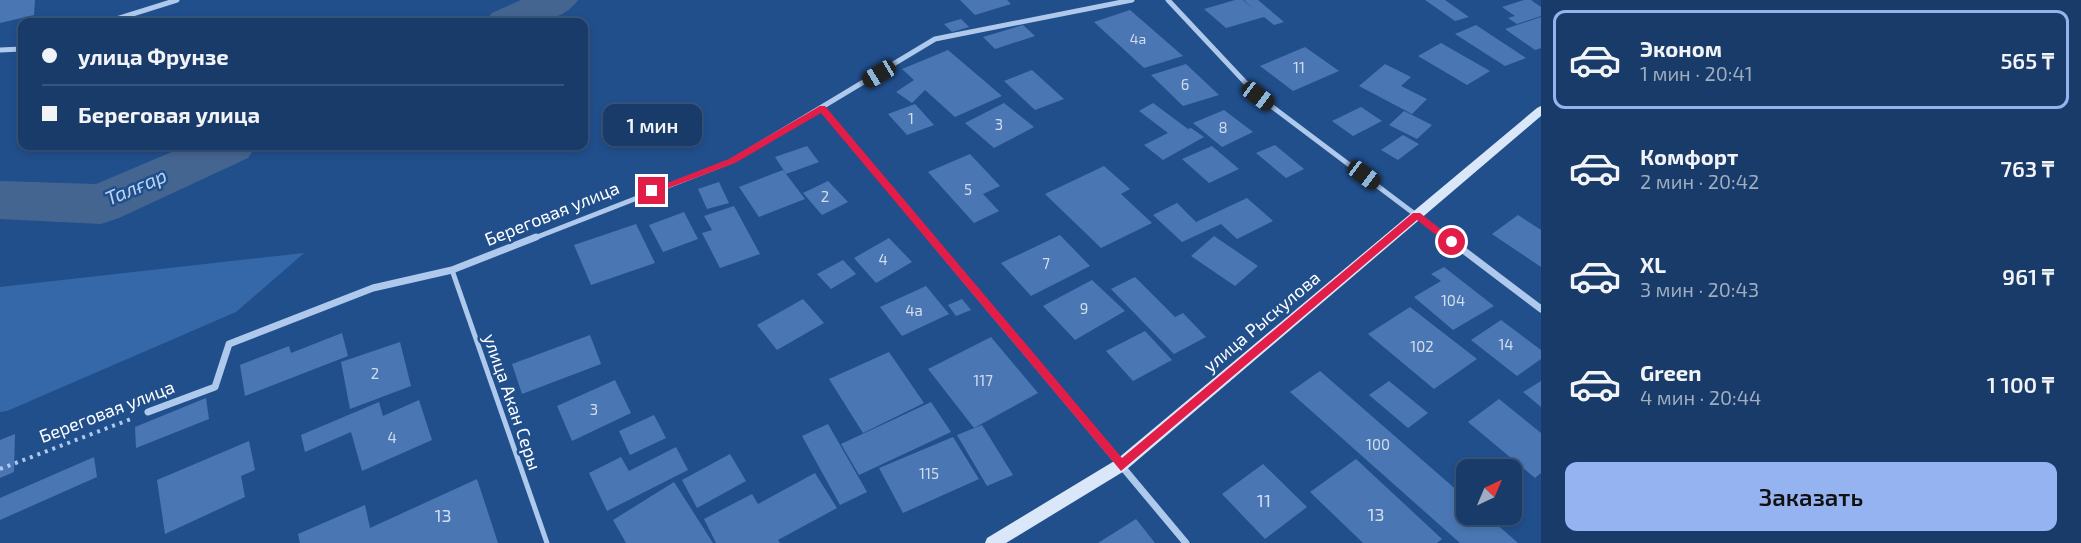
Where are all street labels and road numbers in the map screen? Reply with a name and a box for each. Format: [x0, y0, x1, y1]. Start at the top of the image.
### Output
street label: Береговая улица [481, 176, 622, 250]
street label: улица Рыскулова [1198, 266, 1324, 376]
street label: улица Акан Серы [479, 331, 547, 473]
street label: Береговая улица [36, 375, 177, 447]

